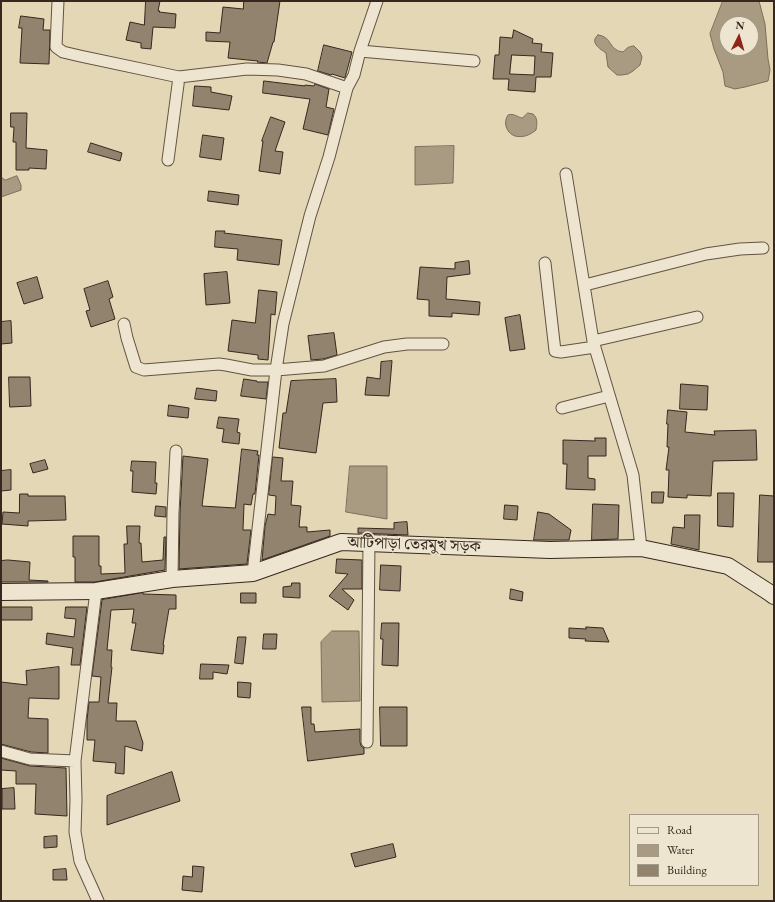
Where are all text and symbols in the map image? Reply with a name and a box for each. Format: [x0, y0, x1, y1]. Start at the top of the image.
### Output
north arrow [719, 16, 759, 56]
text: N [735, 18, 745, 32]
street label: আটিপাড়া তেরমুখ সড়ক [347, 533, 481, 557]
legend [629, 814, 759, 886]
text: Road [667, 822, 692, 838]
text: Water [667, 842, 694, 858]
text: Building [667, 862, 707, 878]

